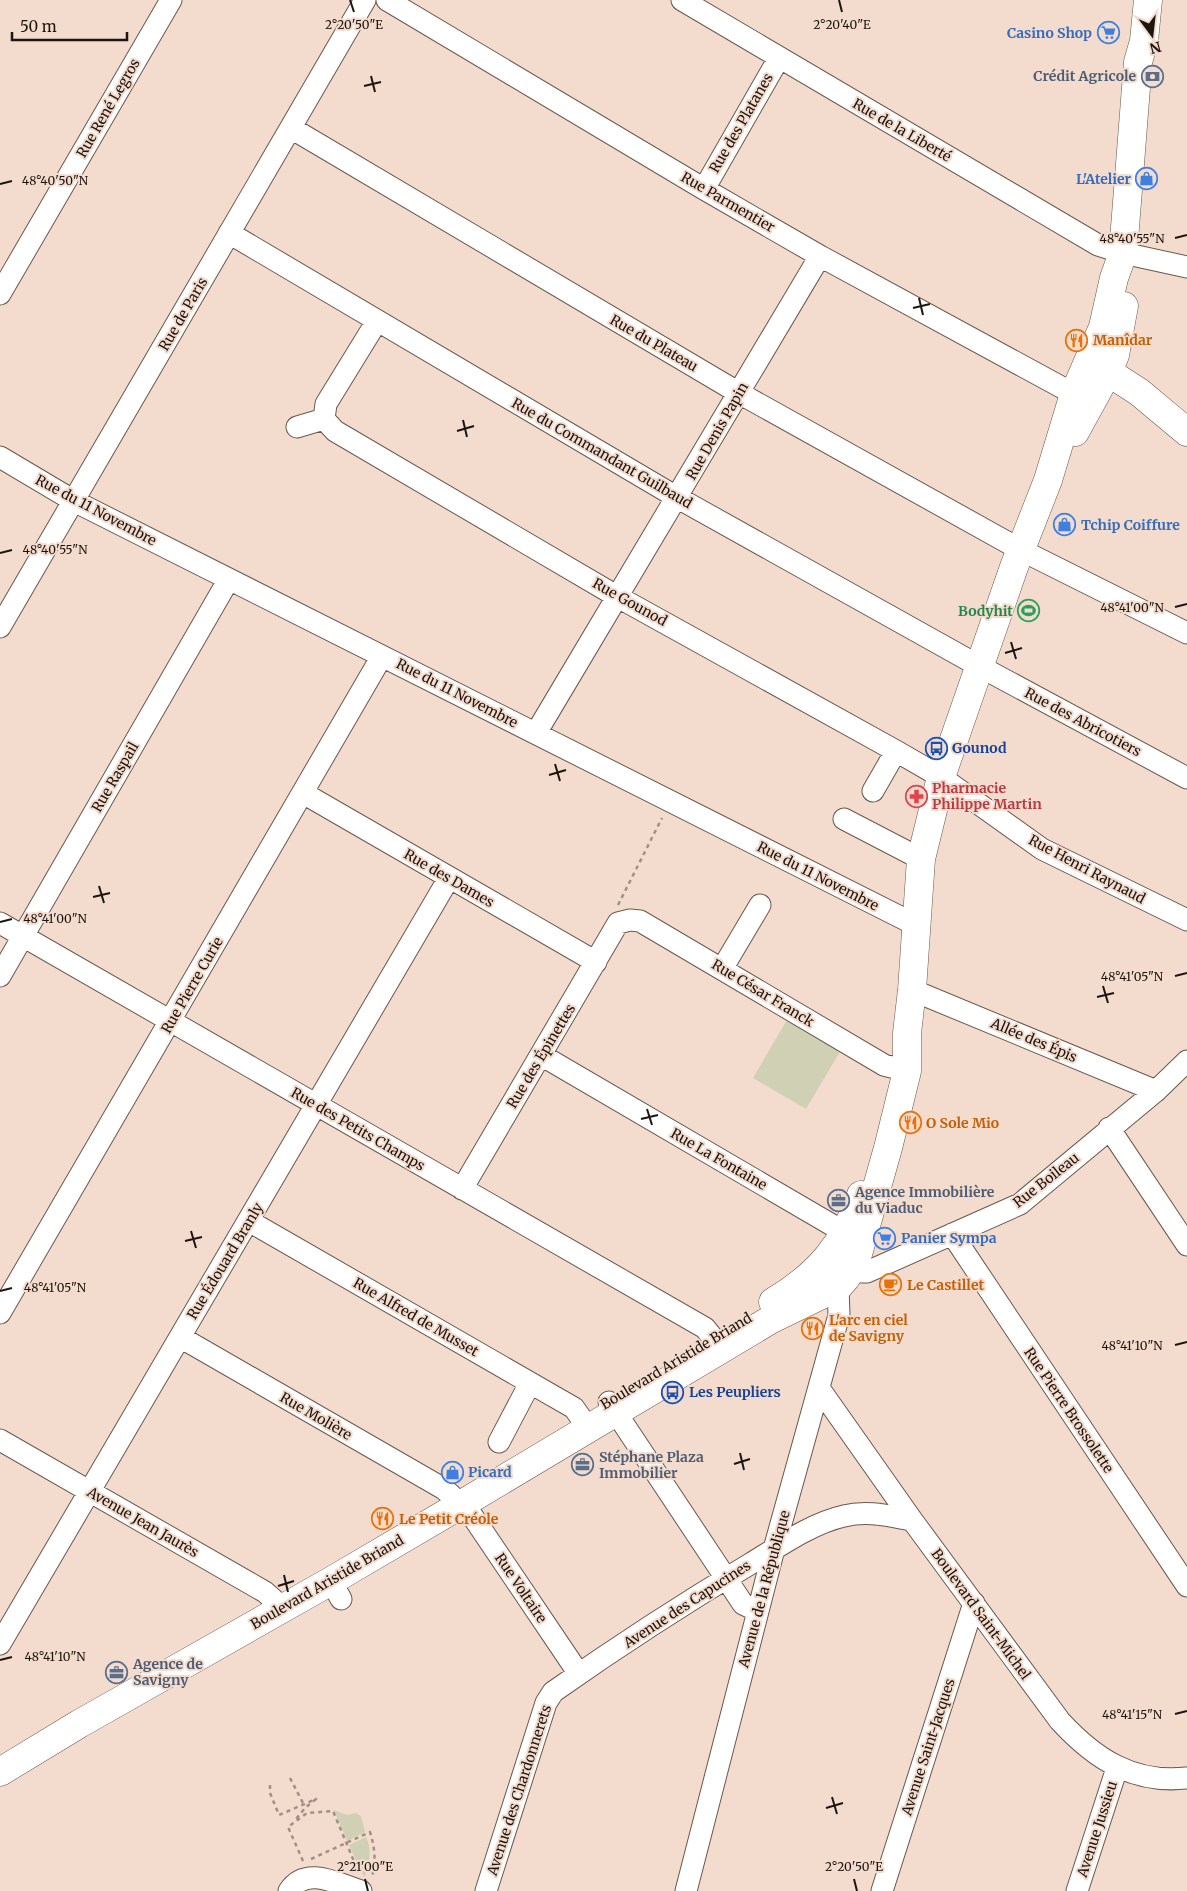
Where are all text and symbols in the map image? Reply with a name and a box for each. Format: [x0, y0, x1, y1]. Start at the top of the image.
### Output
scale bar [12, 10, 128, 42]
north arrow [1127, 10, 1177, 60]
text: 50 m [20, 17, 57, 36]
text: 2°20'50"E [325, 17, 383, 32]
text: 2°20'40"E [813, 17, 871, 32]
supermarket icon: Casino Shop [1096, 21, 1120, 45]
place label: Casino Shop [1007, 24, 1092, 42]
text: N [1148, 37, 1163, 58]
street label: Rue René Legros [72, 55, 144, 161]
bank icon: Crédit Agricole [1140, 64, 1164, 88]
place label: Crédit Agricole [1033, 67, 1136, 85]
street label: Rue des Platanes [705, 70, 777, 176]
street label: Rue de la Liberté [849, 94, 955, 166]
shop icon: L'Atelier [1135, 167, 1159, 191]
street label: Rue Parmentier [678, 168, 778, 236]
place label: L'Atelier [1076, 170, 1131, 188]
text: 48°40'50"N [22, 173, 89, 188]
text: 48°40'55"N [1100, 231, 1165, 246]
street label: Rue de Paris [155, 274, 211, 354]
street label: Rue du Plateau [607, 311, 701, 376]
restaurant icon: Manîdar [1065, 328, 1089, 352]
place label: Manîdar [1093, 331, 1153, 349]
street label: Rue Denis Papin [682, 379, 752, 483]
street label: Rue du Commandant Guilbaud [508, 394, 696, 512]
street label: Rue du 11 Novembre [32, 471, 160, 549]
shop icon: Tchip Coiffure [1053, 513, 1077, 537]
place label: Tchip Coiffure [1081, 516, 1180, 534]
text: 48°40'55"N [23, 542, 88, 557]
street label: Rue Gounod [590, 574, 671, 630]
sports icon: Bodyhit [1017, 599, 1041, 623]
text: 48°41'00"N [1100, 600, 1165, 615]
place label: Bodyhit [958, 602, 1013, 620]
street label: Rue du 11 Novembre [393, 654, 521, 732]
street label: Rue des Abricotiers [1022, 684, 1144, 760]
bus stop icon: Gounod [924, 736, 948, 760]
street label: Rue Raspail [88, 738, 143, 815]
place label: Gounod [952, 739, 1007, 757]
place label: Pharmacie Philippe Martin [932, 779, 1042, 813]
pharmacy icon: Pharmacie Philippe Martin [904, 784, 928, 808]
street label: Rue Henri Raynaud [1026, 831, 1149, 908]
street label: Rue du 11 Novembre [754, 837, 882, 915]
street label: Rue des Dames [401, 845, 497, 911]
text: 48°41'00"N [23, 911, 88, 926]
street label: Rue Pierre Curie [157, 934, 227, 1036]
street label: Rue César Franck [708, 955, 818, 1031]
text: 48°41'05"N [1101, 969, 1164, 984]
street label: Rue des Épinettes [503, 1000, 579, 1111]
street label: Allée des Épis [987, 1013, 1080, 1066]
street label: Rue des Petits Champs [288, 1083, 428, 1175]
restaurant icon: O Sole Mio [898, 1111, 922, 1135]
place label: O Sole Mio [926, 1114, 999, 1132]
street label: Rue La Fontaine [668, 1124, 770, 1194]
street label: Rue Boileau [1009, 1148, 1083, 1211]
place label: Agence Immobilière du Viaduc [854, 1183, 995, 1217]
office icon: Agence Immobilière du Viaduc [827, 1188, 851, 1212]
street label: Rue Édouard Branly [183, 1199, 267, 1323]
supermarket icon: Panier Sympa [873, 1226, 897, 1250]
place label: Panier Sympa [901, 1229, 997, 1247]
cafe icon: Le Castillet [879, 1273, 903, 1297]
street label: Rue Alfred de Musset [350, 1274, 482, 1361]
place label: Le Castillet [907, 1276, 984, 1294]
text: 48°41'05"N [24, 1280, 87, 1295]
street label: Boulevard Aristide Briand [597, 1308, 756, 1413]
place label: L'arc en ciel de Savigny [829, 1311, 908, 1345]
restaurant icon: L'arc en ciel de Savigny [801, 1316, 825, 1340]
text: 48°41'10"N [1101, 1338, 1163, 1353]
street label: Rue Pierre Brossolette [1020, 1344, 1118, 1476]
bus stop icon: Les Peupliers [661, 1380, 685, 1404]
place label: Les Peupliers [689, 1383, 781, 1401]
street label: Rue Molière [277, 1388, 355, 1444]
place label: Stéphane Plaza Immobilier [599, 1448, 704, 1482]
office icon: Stéphane Plaza Immobilier [571, 1453, 595, 1477]
shop icon: Picard [440, 1460, 464, 1484]
place label: Picard [468, 1463, 512, 1481]
street label: Avenue Jean Jaurès [83, 1482, 202, 1561]
restaurant icon: Le Petit Créole [371, 1507, 395, 1531]
street label: Avenue de la République [734, 1508, 794, 1671]
place label: Le Petit Créole [399, 1510, 499, 1528]
street label: Boulevard Aristide Briand [247, 1531, 407, 1633]
street label: Boulevard Saint-Michel [927, 1545, 1035, 1684]
street label: Rue Voltaire [491, 1550, 551, 1626]
street label: Avenue des Capucines [619, 1556, 754, 1652]
text: 48°41'10"N [24, 1649, 86, 1664]
place label: Agence de Savigny [132, 1655, 203, 1689]
office icon: Agence de Savigny [105, 1660, 129, 1684]
street label: Avenue Saint-Jacques [897, 1676, 959, 1819]
street label: Avenue des Chardonnerets [483, 1702, 555, 1879]
text: 48°41'15"N [1102, 1707, 1163, 1722]
street label: Avenue Jussieu [1073, 1778, 1121, 1880]
text: 2°21'00"E [337, 1859, 393, 1874]
text: 2°20'50"E [825, 1859, 883, 1874]

